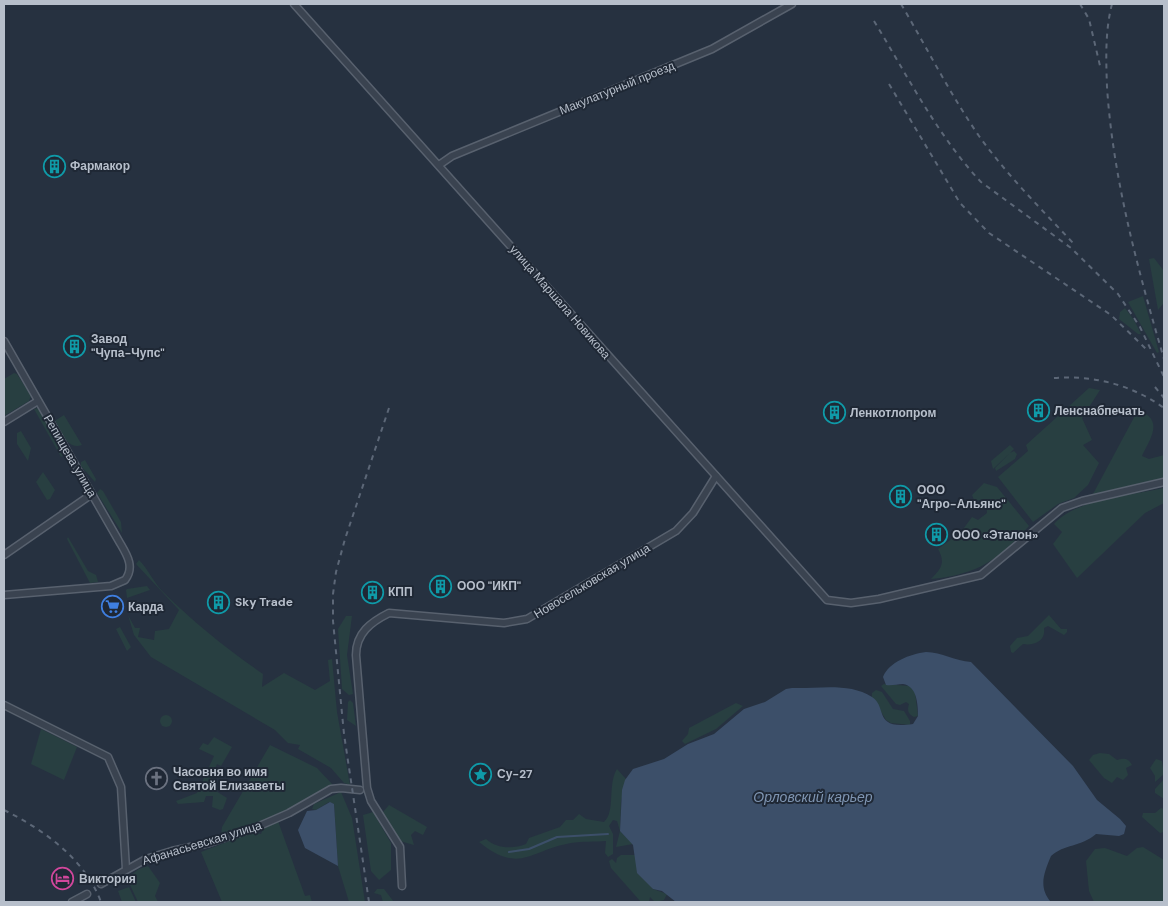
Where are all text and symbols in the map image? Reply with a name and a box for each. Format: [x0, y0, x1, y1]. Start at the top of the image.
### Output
street label: Макулатурный проезд [557, 58, 677, 118]
building icon: Фармакор [42, 154, 66, 178]
place label: Фармакор [70, 158, 130, 174]
street label: улица Маршала Новикова [506, 242, 614, 363]
place label: Завод "Чупа-Чупс" [91, 331, 165, 361]
building icon: Завод "Чупа-Чупс" [63, 334, 87, 358]
building icon: Ленснабпечать [1026, 399, 1050, 423]
building icon: Ленкотлопром [822, 401, 846, 425]
place label: Ленснабпечать [1054, 403, 1145, 419]
place label: Ленкотлопром [850, 405, 936, 421]
street label: Репищева улица [40, 412, 100, 500]
place label: ООО "Агро-Альянс" [917, 482, 1006, 512]
building icon: ООО "Агро-Альянс" [889, 485, 913, 509]
building icon: ООО «Эталон» [924, 523, 948, 547]
place label: ООО «Эталон» [952, 527, 1038, 543]
street label: Новосельковская улица [531, 540, 653, 622]
building icon: ООО "ИКП" [429, 574, 453, 598]
place label: ООО "ИКП" [457, 578, 521, 594]
building icon: КПП [360, 580, 384, 604]
place label: КПП [388, 584, 413, 600]
building icon: Sky Trade [207, 590, 231, 614]
place label: Sky Trade [235, 594, 293, 610]
supermarket icon: Карда [100, 595, 124, 619]
place label: Карда [128, 599, 164, 615]
place icon: Су-27 [469, 762, 493, 786]
place label: Часовня во имя Святой Елизаветы [173, 764, 284, 794]
place label: Су-27 [497, 766, 533, 782]
church icon: Часовня во имя Святой Елизаветы [145, 767, 169, 791]
water label: Орловский карьер [753, 788, 873, 806]
street label: Афанасьевская улица [140, 817, 264, 869]
hotel icon: Виктория [51, 867, 75, 891]
place label: Виктория [79, 871, 136, 887]

